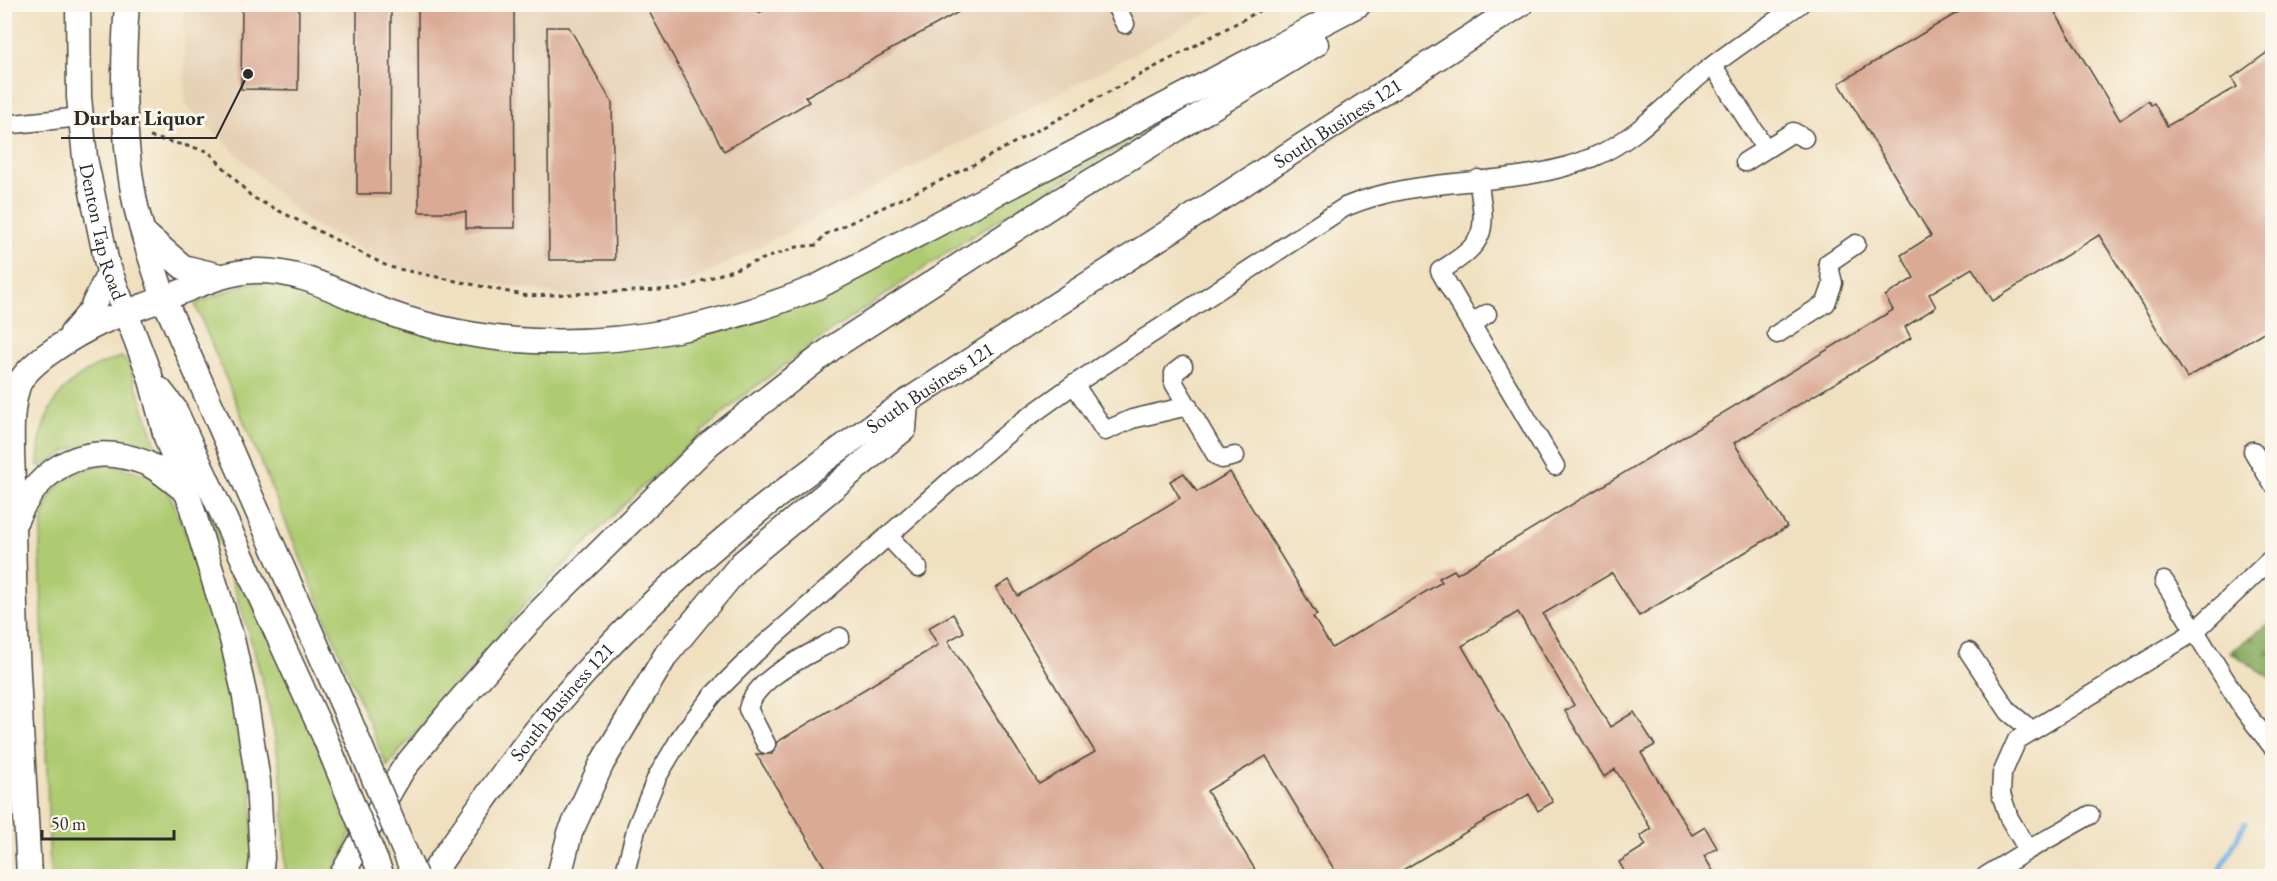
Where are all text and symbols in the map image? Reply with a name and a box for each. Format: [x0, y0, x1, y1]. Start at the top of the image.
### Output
street label: South Business 121 [1268, 72, 1407, 174]
callout: Durbar Liquor [61, 99, 216, 138]
text: Durbar Liquor [73, 104, 205, 131]
street label: Denton Tap Road [73, 161, 133, 304]
street label: South Business 121 [861, 336, 999, 439]
street label: South Business 121 [504, 637, 619, 766]
scale bar [42, 803, 174, 841]
text: 50 m [51, 812, 86, 835]

